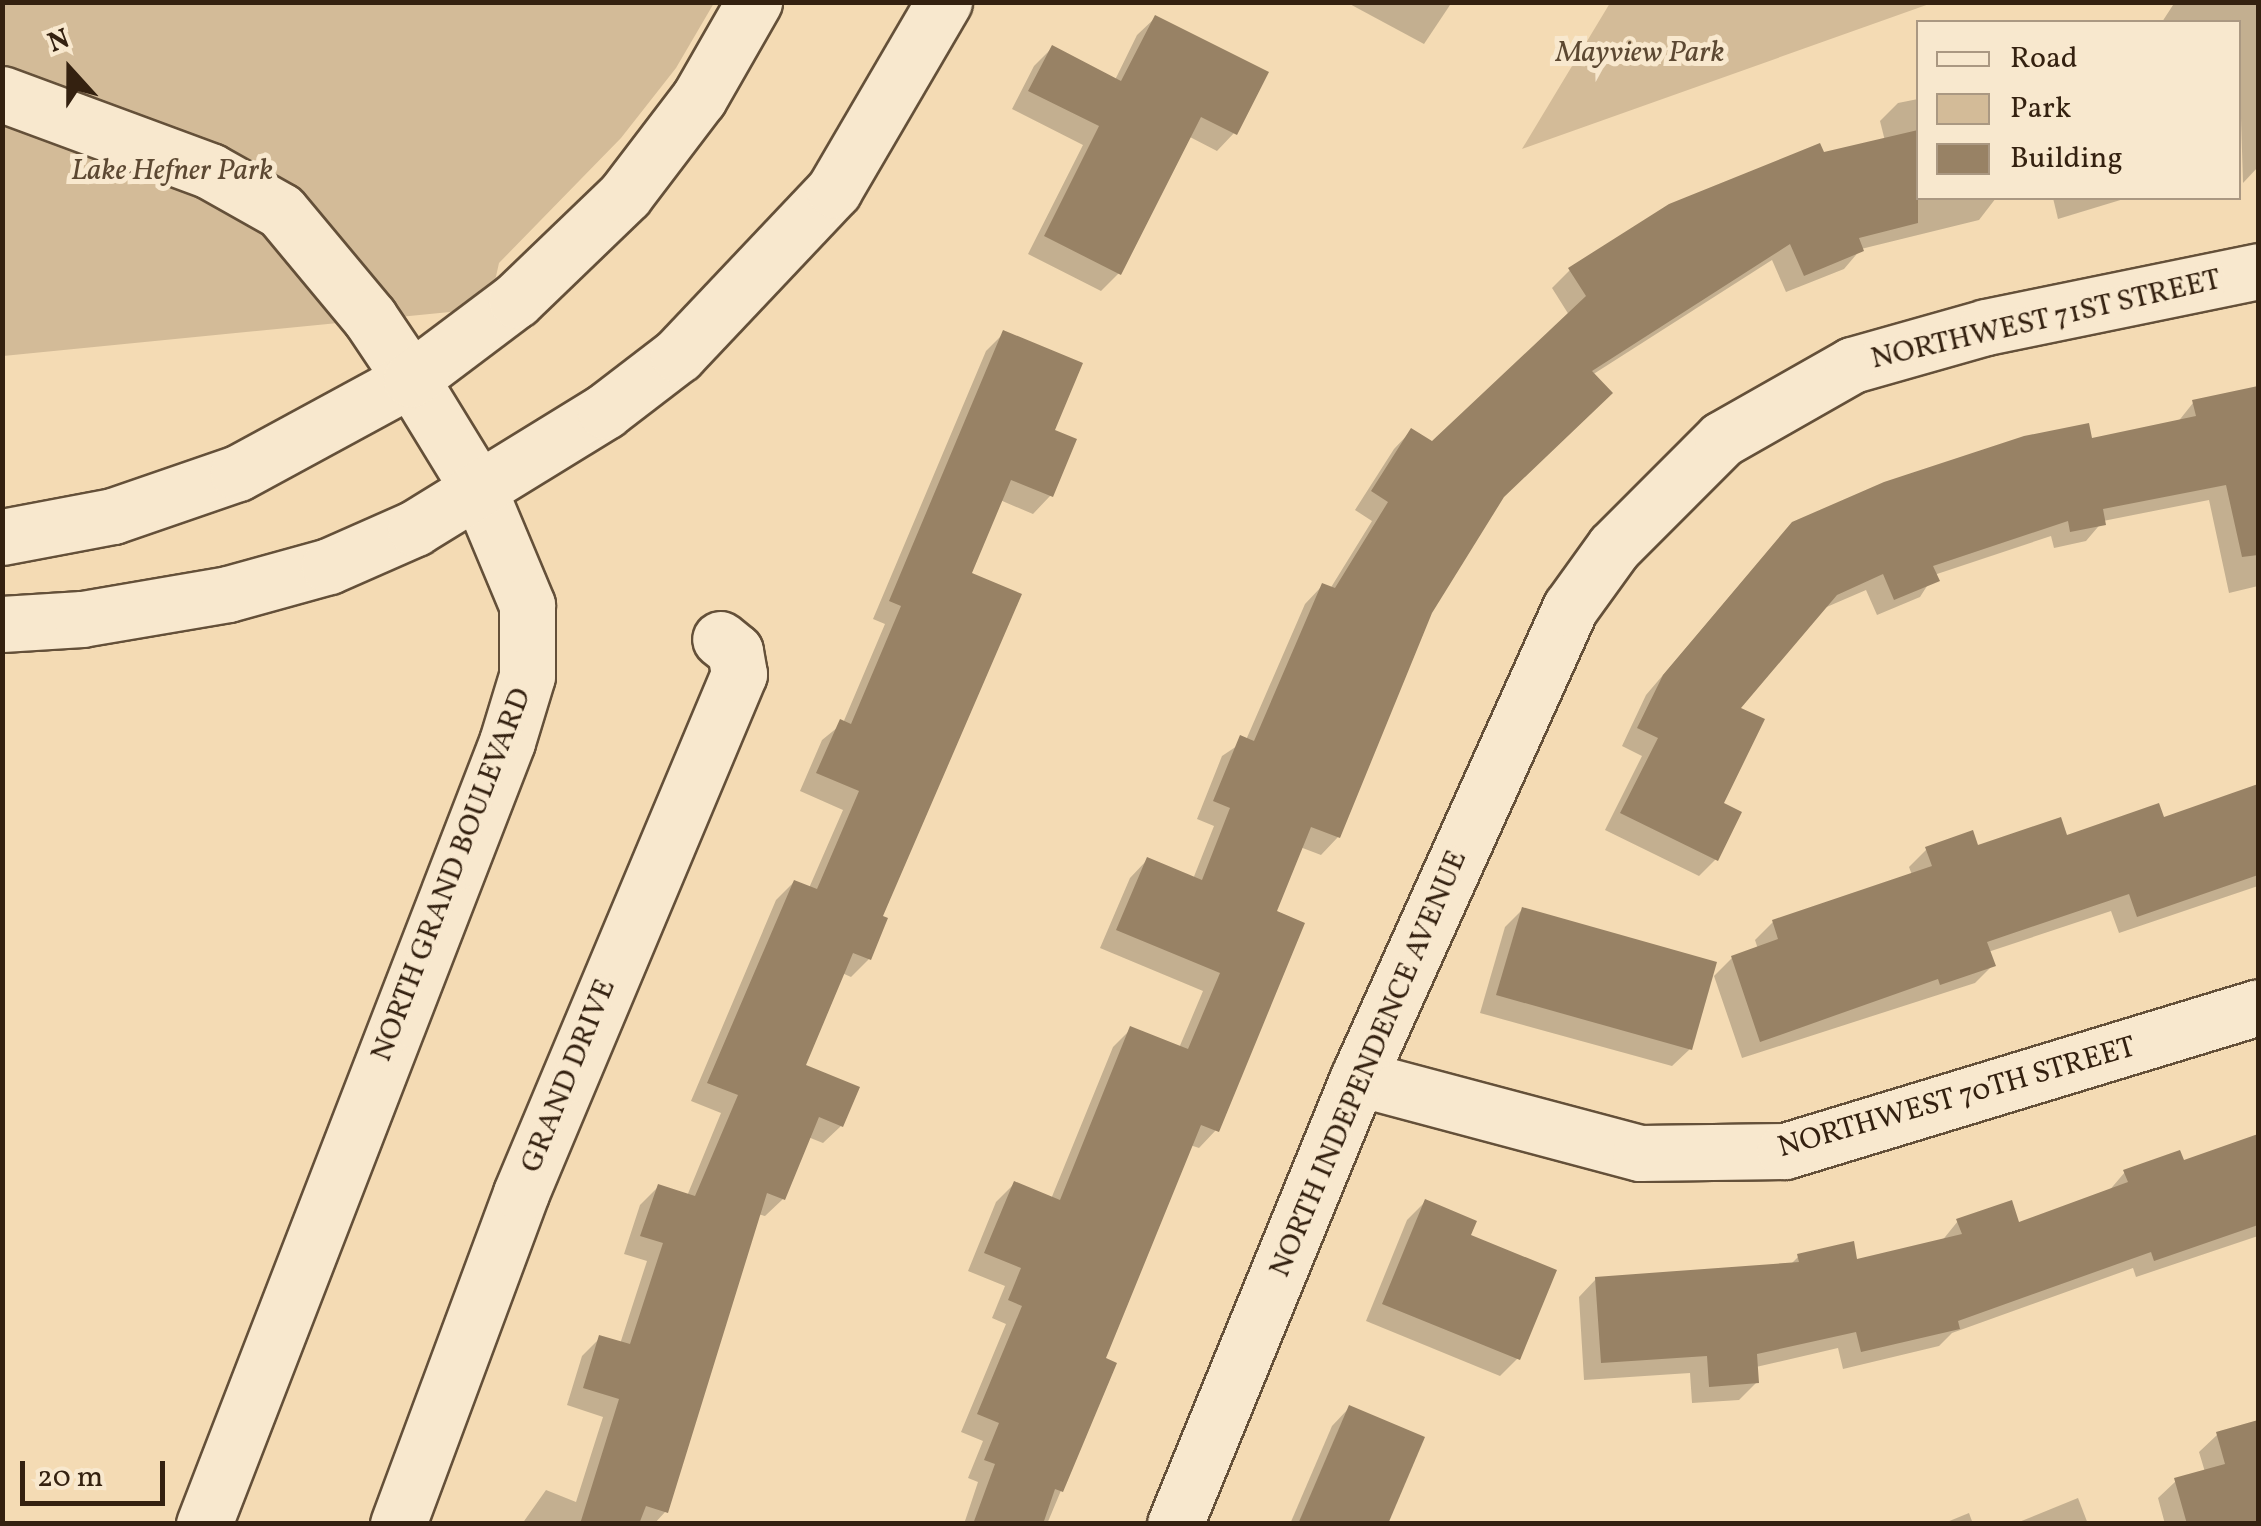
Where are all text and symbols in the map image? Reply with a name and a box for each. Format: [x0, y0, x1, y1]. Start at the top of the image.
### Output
north arrow [20, 20, 120, 120]
text: N [43, 20, 76, 63]
legend [1916, 20, 2241, 200]
park label: Mayview Park [1556, 35, 1724, 71]
text: Road [2010, 38, 2078, 80]
text: Park [2010, 88, 2071, 130]
text: Building [2010, 138, 2123, 180]
park label: Lake Hefner Park [71, 153, 273, 189]
street label: NORTHWEST 71ST STREET [1867, 262, 2225, 378]
street label: NORTH GRAND BOULEVARD [364, 683, 540, 1067]
street label: NORTH INDEPENDENCE AVENUE [1263, 845, 1475, 1283]
street label: GRAND DRIVE [514, 974, 624, 1178]
street label: NORTHWEST 70TH STREET [1774, 1030, 2140, 1166]
scale bar [25, 1441, 170, 1503]
text: 20 m [37, 1457, 103, 1499]

